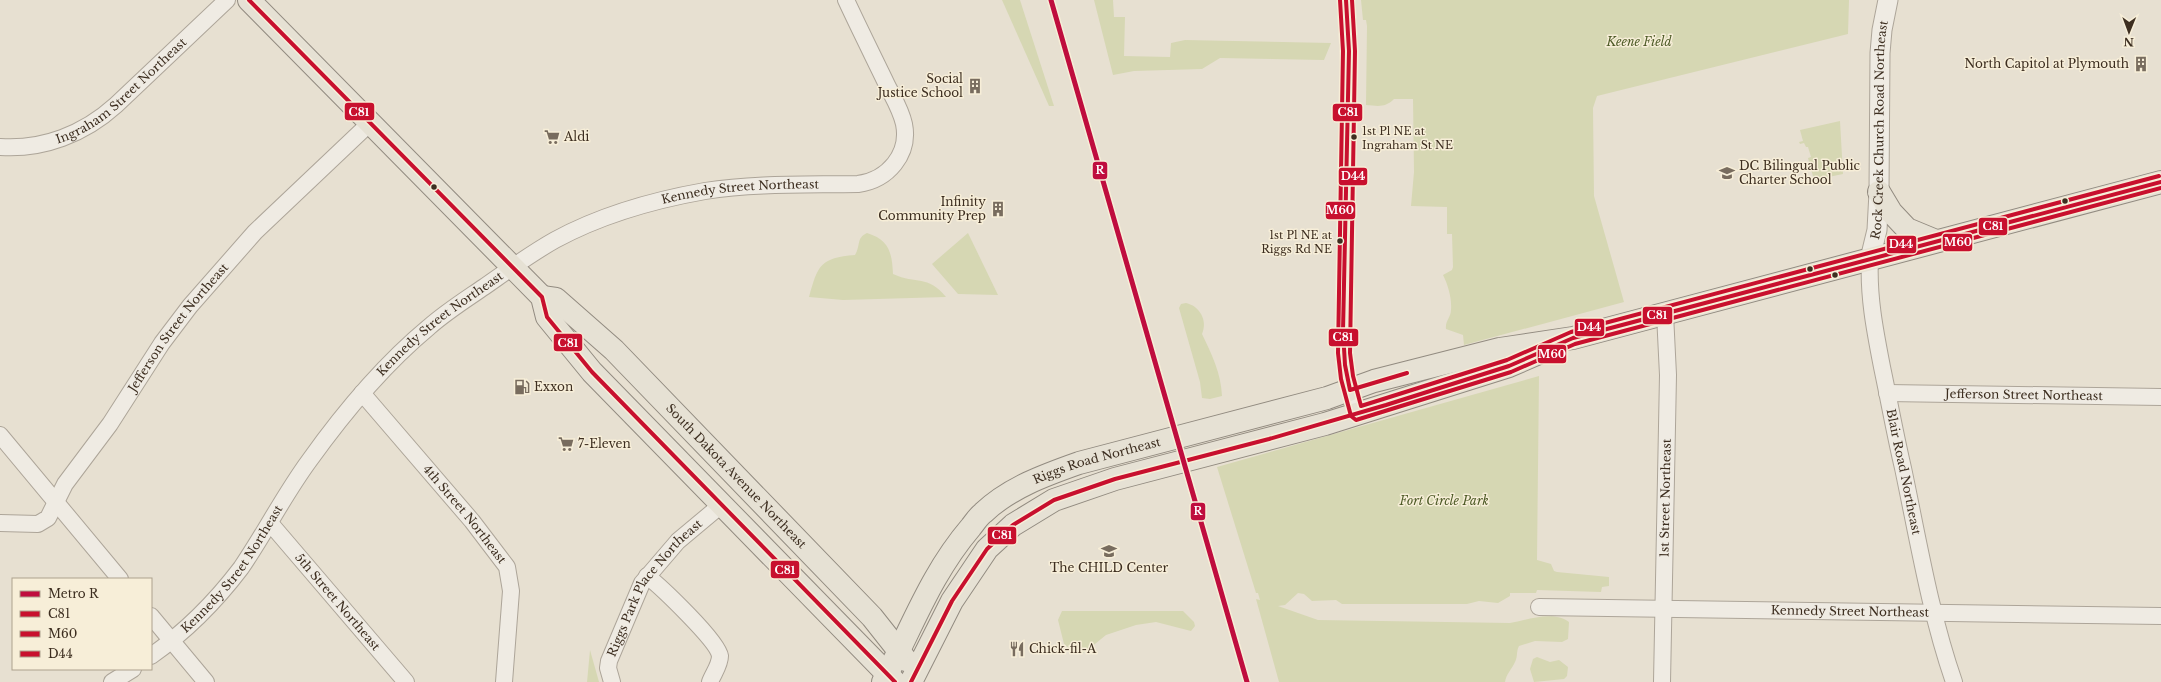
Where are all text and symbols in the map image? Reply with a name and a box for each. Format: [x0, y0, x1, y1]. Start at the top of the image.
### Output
north arrow [2109, 12, 2149, 52]
street label: Rock Creek Church Road Northeast [1867, 18, 1891, 241]
street label: Ingraham Street Northeast [54, 34, 190, 147]
park label: Keene Field [1605, 34, 1672, 49]
text: N [2123, 35, 2134, 49]
building icon: North Capitol at Plymouth [2132, 55, 2150, 73]
place label: North Capitol at Plymouth [1965, 56, 2129, 71]
place label: Social Justice School [876, 71, 963, 100]
building icon: Social Justice School [966, 77, 984, 95]
line badge: C81 [344, 102, 375, 121]
line badge: C81 [1332, 103, 1363, 122]
text: C81 [349, 105, 370, 119]
text: C81 [1338, 105, 1359, 119]
place label: 1st Pl NE at Ingraham St NE [1362, 124, 1453, 152]
supermarket icon: Aldi [543, 128, 561, 146]
place label: Aldi [563, 129, 589, 144]
marker: 1st Pl NE at Ingraham St NE [1349, 132, 1359, 142]
place label: DC Bilingual Public Charter School [1739, 158, 1861, 187]
line badge: R [1092, 161, 1108, 180]
text: R [1096, 163, 1106, 177]
school or university icon: DC Bilingual Public Charter School [1718, 164, 1736, 182]
line badge: D44 [1338, 167, 1368, 186]
text: D44 [1341, 169, 1365, 183]
street label: Kennedy Street Northeast [660, 176, 819, 207]
unlabelled marker [429, 182, 439, 192]
place label: Infinity Community Prep [878, 194, 986, 223]
unlabelled marker [2060, 196, 2070, 206]
building icon: Infinity Community Prep [989, 200, 1007, 218]
line badge: M60 [1325, 201, 1356, 220]
text: M60 [1326, 203, 1354, 217]
line badge: C81 [1978, 217, 2008, 236]
text: C81 [1983, 219, 2004, 233]
place label: 1st Pl NE at Riggs Rd NE [1261, 228, 1333, 256]
line badge: M60 [1942, 233, 1973, 252]
line badge: D44 [1886, 235, 1917, 254]
text: M60 [1944, 235, 1972, 249]
marker: 1st Pl NE at Riggs Rd NE [1335, 236, 1345, 246]
text: D44 [1889, 237, 1913, 251]
street label: Jefferson Street Northeast [124, 259, 232, 396]
unlabelled marker [1805, 264, 1815, 274]
street label: Kennedy Street Northeast [373, 268, 506, 379]
unlabelled marker [1830, 270, 1840, 280]
line badge: C81 [1642, 306, 1673, 325]
text: C81 [1647, 308, 1668, 322]
line badge: D44 [1574, 318, 1605, 337]
text: D44 [1577, 320, 1601, 334]
line badge: C81 [1328, 328, 1359, 347]
text: C81 [1333, 330, 1354, 344]
line badge: C81 [553, 333, 583, 352]
text: C81 [558, 336, 579, 350]
line badge: M60 [1537, 344, 1567, 364]
text: M60 [1538, 347, 1566, 361]
fuel station icon: Exxon [513, 378, 531, 396]
place label: Exxon [534, 379, 573, 394]
street label: Jefferson Street Northeast [1943, 386, 2103, 403]
street label: South Dakota Avenue Northeast [663, 400, 810, 552]
street label: Blair Road Northeast [1884, 407, 1924, 536]
street label: Riggs Road Northeast [1030, 434, 1163, 487]
supermarket icon: 7-Eleven [557, 435, 575, 453]
place label: 7-Eleven [578, 436, 631, 451]
street label: 1st Street Northeast [1656, 438, 1674, 558]
street label: 4th Street Northeast [420, 462, 510, 567]
park label: Fort Circle Park [1398, 493, 1489, 508]
street label: Kennedy Street Northeast [178, 502, 286, 636]
line badge: R [1190, 502, 1206, 521]
text: R [1194, 504, 1204, 518]
street label: Riggs Park Place Northeast [604, 516, 705, 659]
line badge: C81 [987, 526, 1017, 545]
text: C81 [992, 528, 1013, 542]
school or university icon: The CHILD Center [1100, 542, 1118, 560]
street label: 5th Street Northeast [292, 550, 384, 654]
line badge: C81 [770, 560, 800, 579]
place label: The CHILD Center [1050, 560, 1169, 575]
text: C81 [775, 563, 796, 577]
legend [12, 578, 152, 670]
text: Metro R [48, 586, 99, 601]
street label: Kennedy Street Northeast [1771, 602, 1930, 620]
text: C81 [48, 606, 70, 621]
text: M60 [48, 626, 77, 641]
restaurant icon: Chick-fil-A [1008, 640, 1026, 658]
place label: Chick-fil-A [1029, 641, 1097, 656]
text: D44 [48, 646, 73, 661]

